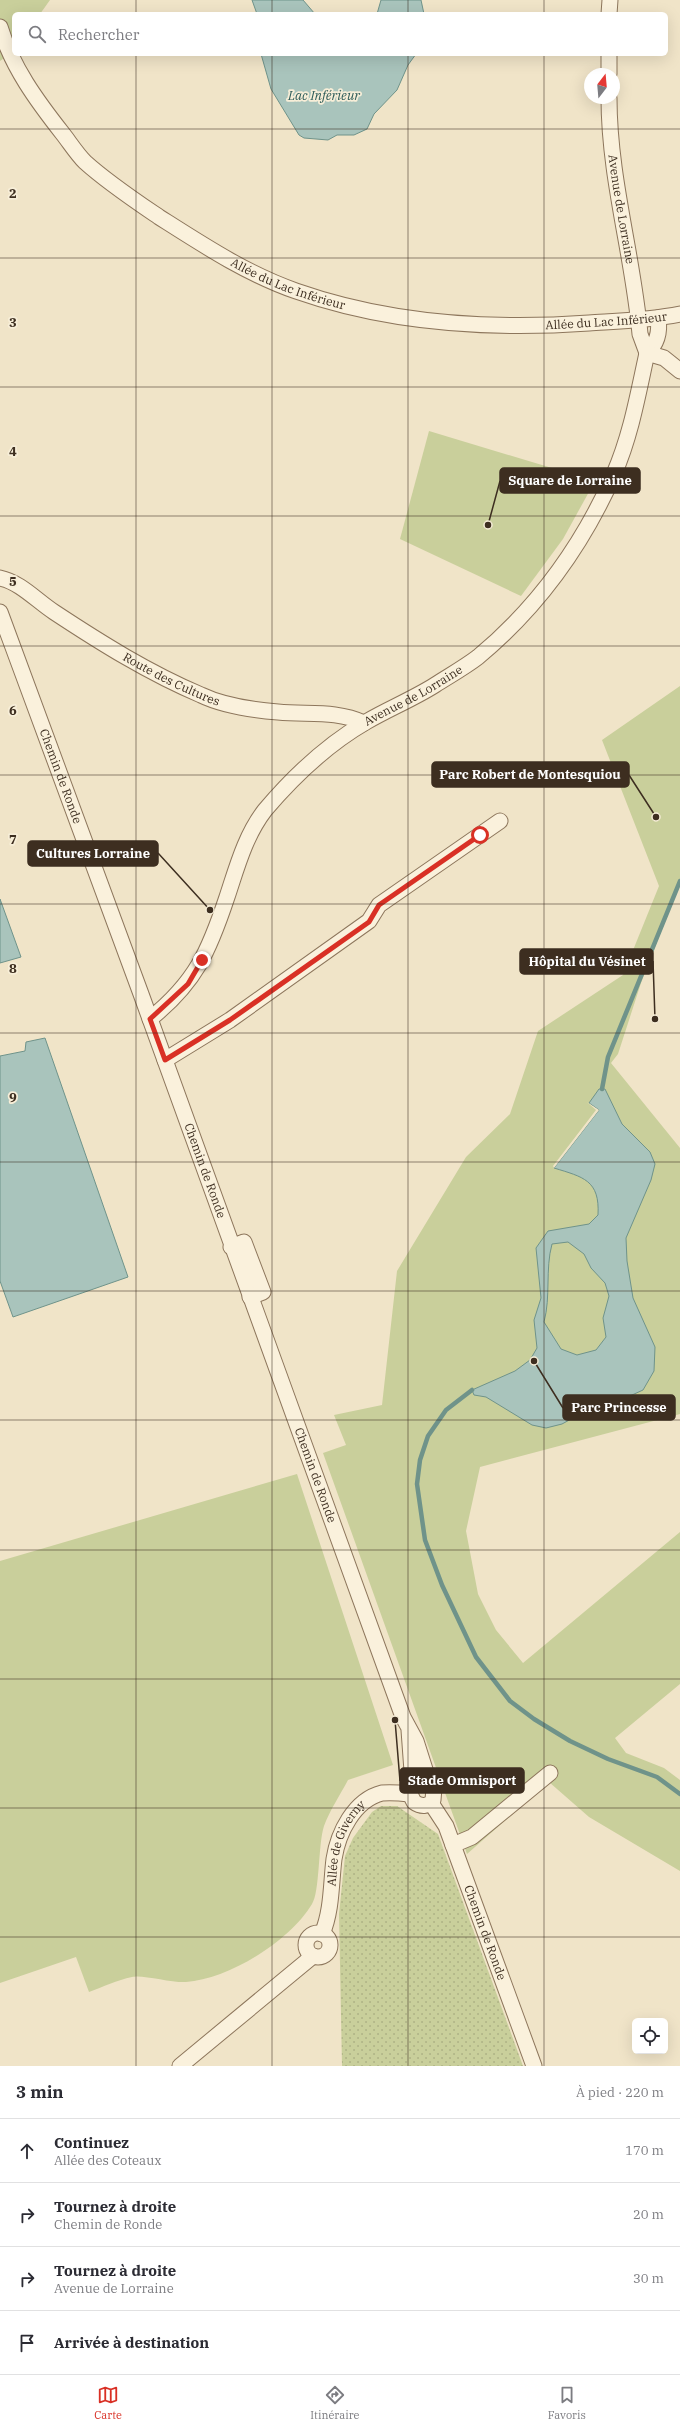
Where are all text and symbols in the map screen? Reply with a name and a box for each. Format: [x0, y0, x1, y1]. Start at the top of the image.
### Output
search box [12, 12, 668, 56]
icon: search [26, 23, 48, 45]
text: Rechercher [58, 25, 139, 44]
north arrow [584, 68, 620, 104]
water label: Lac Inférieur [287, 87, 360, 104]
street label: Avenue de Lorraine [606, 154, 638, 265]
text: 2 [9, 185, 17, 202]
street label: Allée du Lac Inférieur [228, 255, 348, 313]
street label: Allée du Lac Inférieur [545, 308, 669, 332]
text: 3 [9, 314, 17, 331]
text: 4 [9, 443, 17, 460]
callout: Square de Lorraine [500, 468, 640, 493]
text: Square de Lorraine [508, 472, 632, 489]
text: 5 [9, 573, 17, 590]
street label: Route des Cultures [120, 649, 222, 709]
street label: Avenue de Lorraine [361, 662, 465, 729]
text: 6 [9, 702, 17, 719]
street label: Chemin de Ronde [37, 726, 85, 826]
callout: Parc Robert de Montesquiou [432, 762, 629, 787]
text: Parc Robert de Montesquiou [439, 766, 621, 783]
route start [471, 826, 489, 844]
text: 7 [9, 831, 17, 848]
callout: Cultures Lorraine [28, 841, 158, 866]
text: Cultures Lorraine [36, 845, 150, 862]
callout: Hôpital du Vésinet [520, 949, 653, 974]
route end [193, 951, 211, 969]
text: Hôpital du Vésinet [528, 953, 646, 970]
text: 8 [9, 960, 17, 977]
text: 9 [9, 1089, 17, 1106]
street label: Chemin de Ronde [181, 1121, 230, 1220]
callout: Parc Princesse [563, 1395, 675, 1420]
text: Parc Princesse [571, 1399, 667, 1416]
street label: Chemin de Ronde [292, 1425, 340, 1525]
callout: Stade Omnisport [400, 1768, 524, 1793]
text: Stade Omnisport [408, 1772, 516, 1789]
street label: Allée de Giverny [324, 1796, 368, 1887]
street label: Chemin de Ronde [461, 1883, 510, 1982]
map controls [632, 2018, 668, 2054]
button: locate [632, 2018, 668, 2054]
text: 3 min [16, 2081, 64, 2103]
text: À pied · 220 m [576, 2084, 664, 2101]
text: Continuez [54, 2133, 129, 2152]
icon: ahead [16, 2140, 38, 2162]
text: 170 m [625, 2142, 664, 2159]
text: Allée des Coteaux [54, 2152, 161, 2169]
text: Tournez à droite [54, 2197, 176, 2216]
icon: right [16, 2204, 38, 2226]
text: 20 m [633, 2206, 664, 2223]
text: Chemin de Ronde [54, 2216, 162, 2233]
text: Tournez à droite [54, 2261, 176, 2280]
icon: right [16, 2268, 38, 2290]
text: 30 m [633, 2270, 664, 2287]
text: Avenue de Lorraine [54, 2280, 174, 2297]
icon: arrive [16, 2332, 38, 2354]
text: Arrivée à destination [54, 2333, 209, 2352]
tab: Carte [94, 2384, 122, 2422]
tab: Itinéraire [310, 2384, 359, 2422]
tab: Favoris [548, 2384, 586, 2422]

